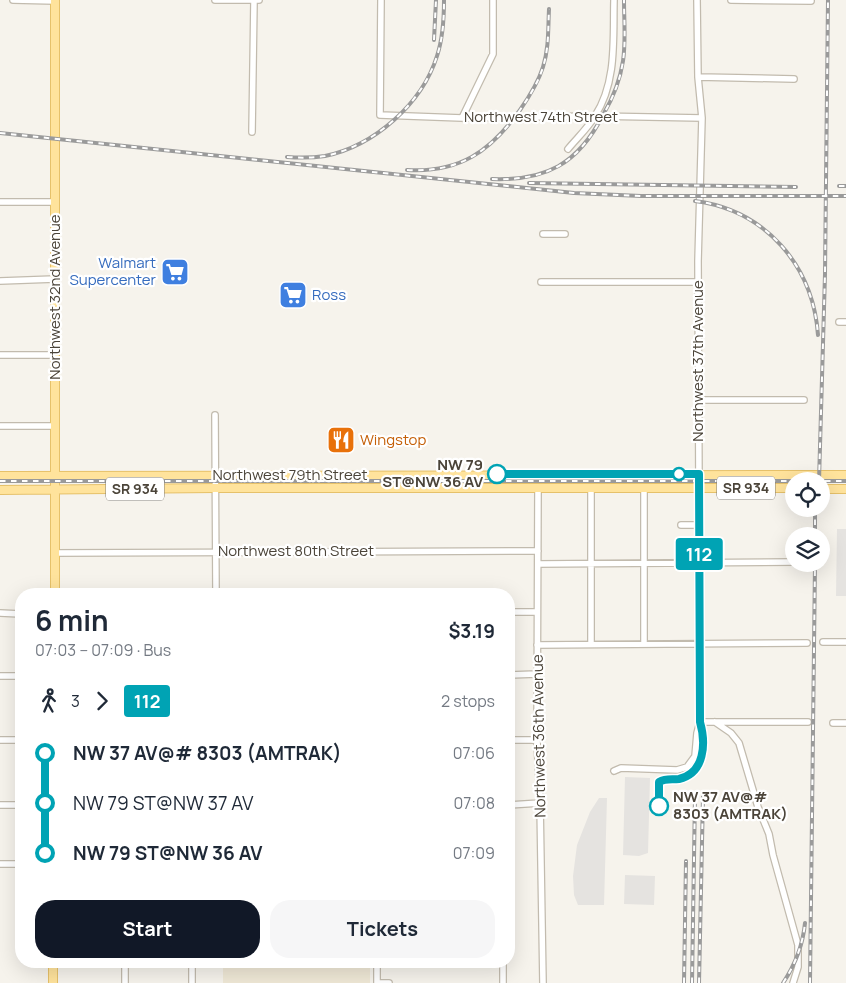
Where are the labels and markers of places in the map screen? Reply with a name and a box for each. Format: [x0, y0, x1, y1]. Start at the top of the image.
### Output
place label: Walmart Supercenter [70, 252, 157, 290]
supermarket icon: Walmart Supercenter [160, 257, 190, 287]
supermarket icon: Ross [278, 280, 308, 310]
place label: Ross [312, 284, 346, 305]
restaurant icon: Wingstop [326, 425, 356, 455]
place label: Wingstop [360, 429, 426, 450]
place label: NW 79 ST@NW 36 AV [382, 454, 483, 492]
marker: NW 79 ST@NW 36 AV [487, 464, 507, 484]
unlabelled marker [672, 467, 686, 481]
place label: NW 37 AV@# 8303 (AMTRAK) [673, 786, 788, 824]
marker: NW 37 AV@# 8303 (AMTRAK) [649, 796, 669, 816]

